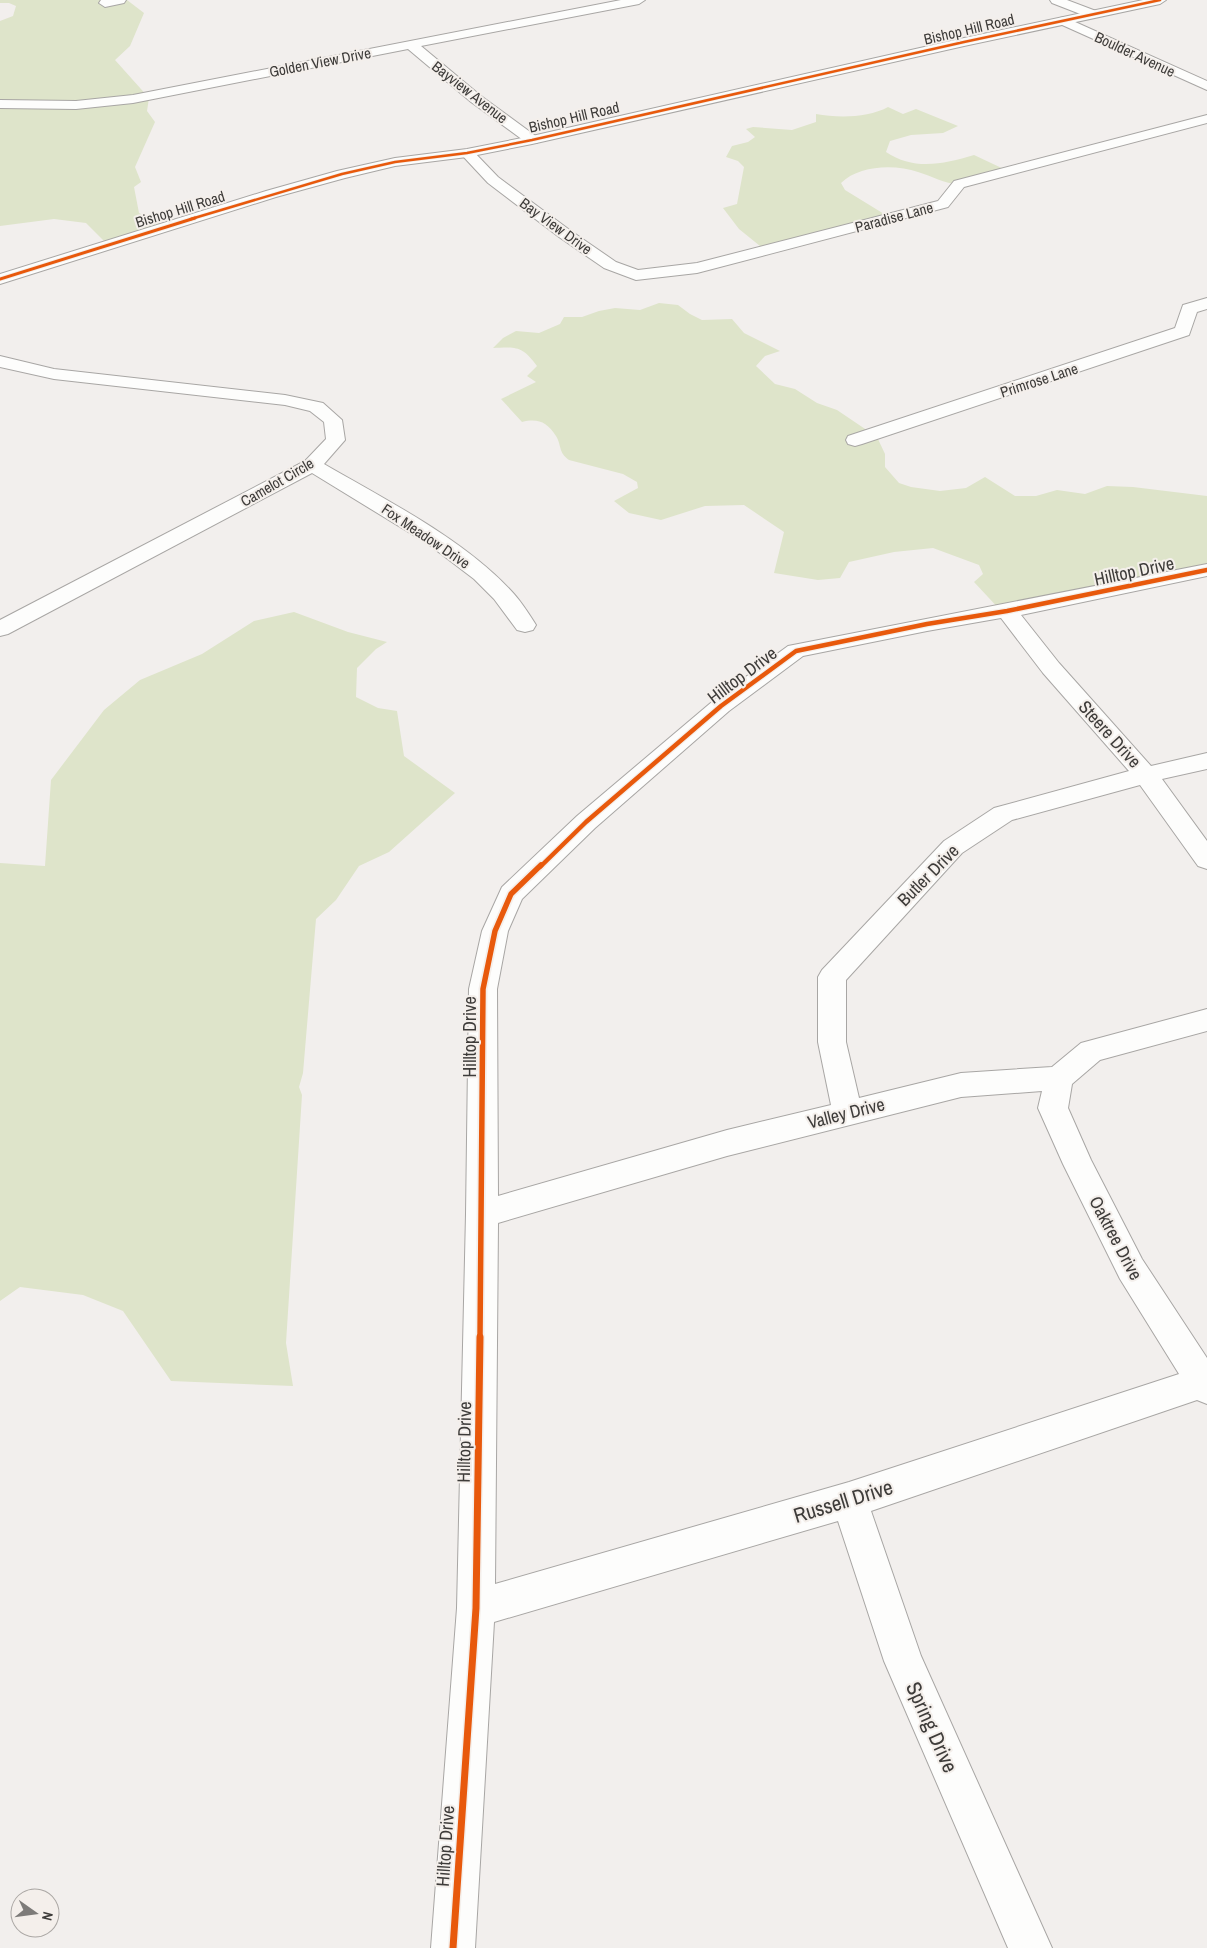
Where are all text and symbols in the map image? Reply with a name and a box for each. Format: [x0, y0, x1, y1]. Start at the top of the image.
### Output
street label: Bishop Hill Road [922, 8, 1016, 50]
street label: Boulder Avenue [1091, 26, 1179, 82]
street label: Golden View Drive [267, 42, 373, 82]
street label: Bayview Avenue [428, 56, 512, 128]
street label: Bishop Hill Road [527, 96, 621, 138]
street label: Bishop Hill Road [133, 185, 227, 233]
street label: Bay View Drive [516, 193, 597, 259]
street label: Paradise Lane [853, 196, 936, 237]
street label: Primrose Lane [997, 358, 1081, 402]
street label: Camelot Circle [237, 452, 318, 511]
street label: Fox Meadow Drive [378, 499, 475, 573]
street label: Hilltop Drive [1092, 550, 1176, 592]
street label: Hilltop Drive [702, 641, 782, 709]
street label: Steere Drive [1073, 695, 1147, 773]
street label: Butler Drive [892, 839, 964, 911]
street label: Hilltop Drive [457, 996, 482, 1078]
street label: Valley Drive [805, 1091, 887, 1135]
street label: Oaktree Drive [1083, 1192, 1149, 1284]
street label: Hilltop Drive [451, 1401, 477, 1483]
street label: Russell Drive [790, 1472, 896, 1530]
street label: Spring Drive [899, 1677, 965, 1777]
street label: Hilltop Drive [430, 1805, 460, 1887]
north arrow [10, 1888, 60, 1938]
text: N [38, 1910, 57, 1922]

